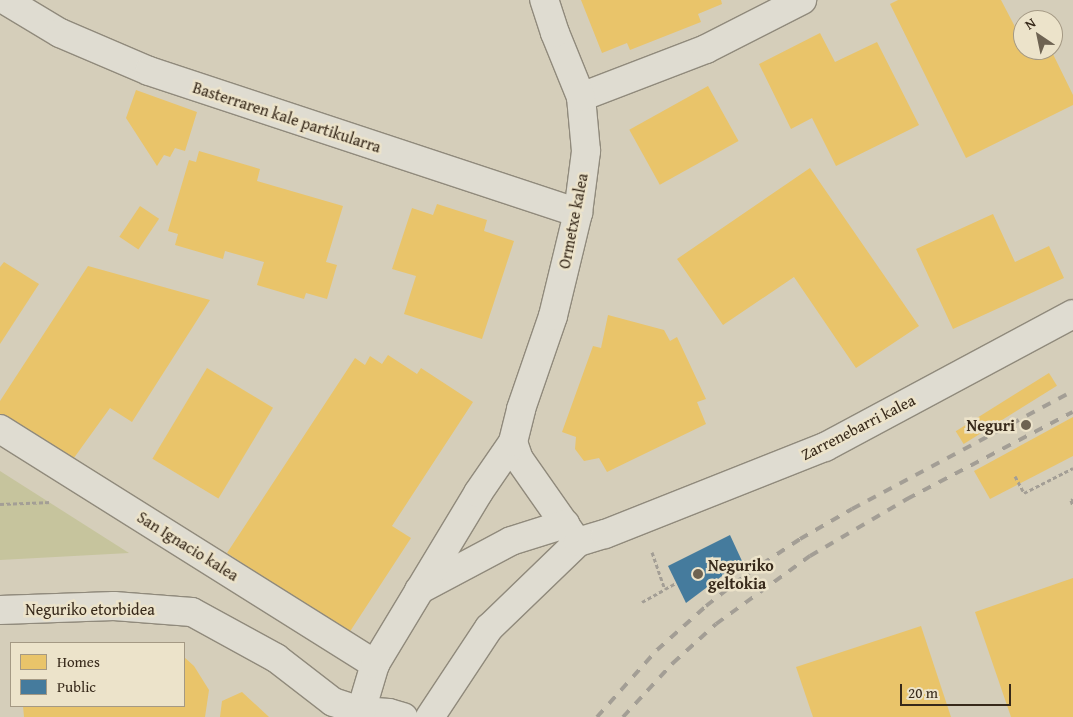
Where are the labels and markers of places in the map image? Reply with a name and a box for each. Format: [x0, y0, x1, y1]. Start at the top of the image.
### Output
place label: Neguri [967, 415, 1015, 435]
marker: Neguri [1019, 418, 1033, 432]
place label: Neguriko geltokia [708, 555, 774, 593]
marker: Neguriko geltokia [692, 568, 704, 580]

